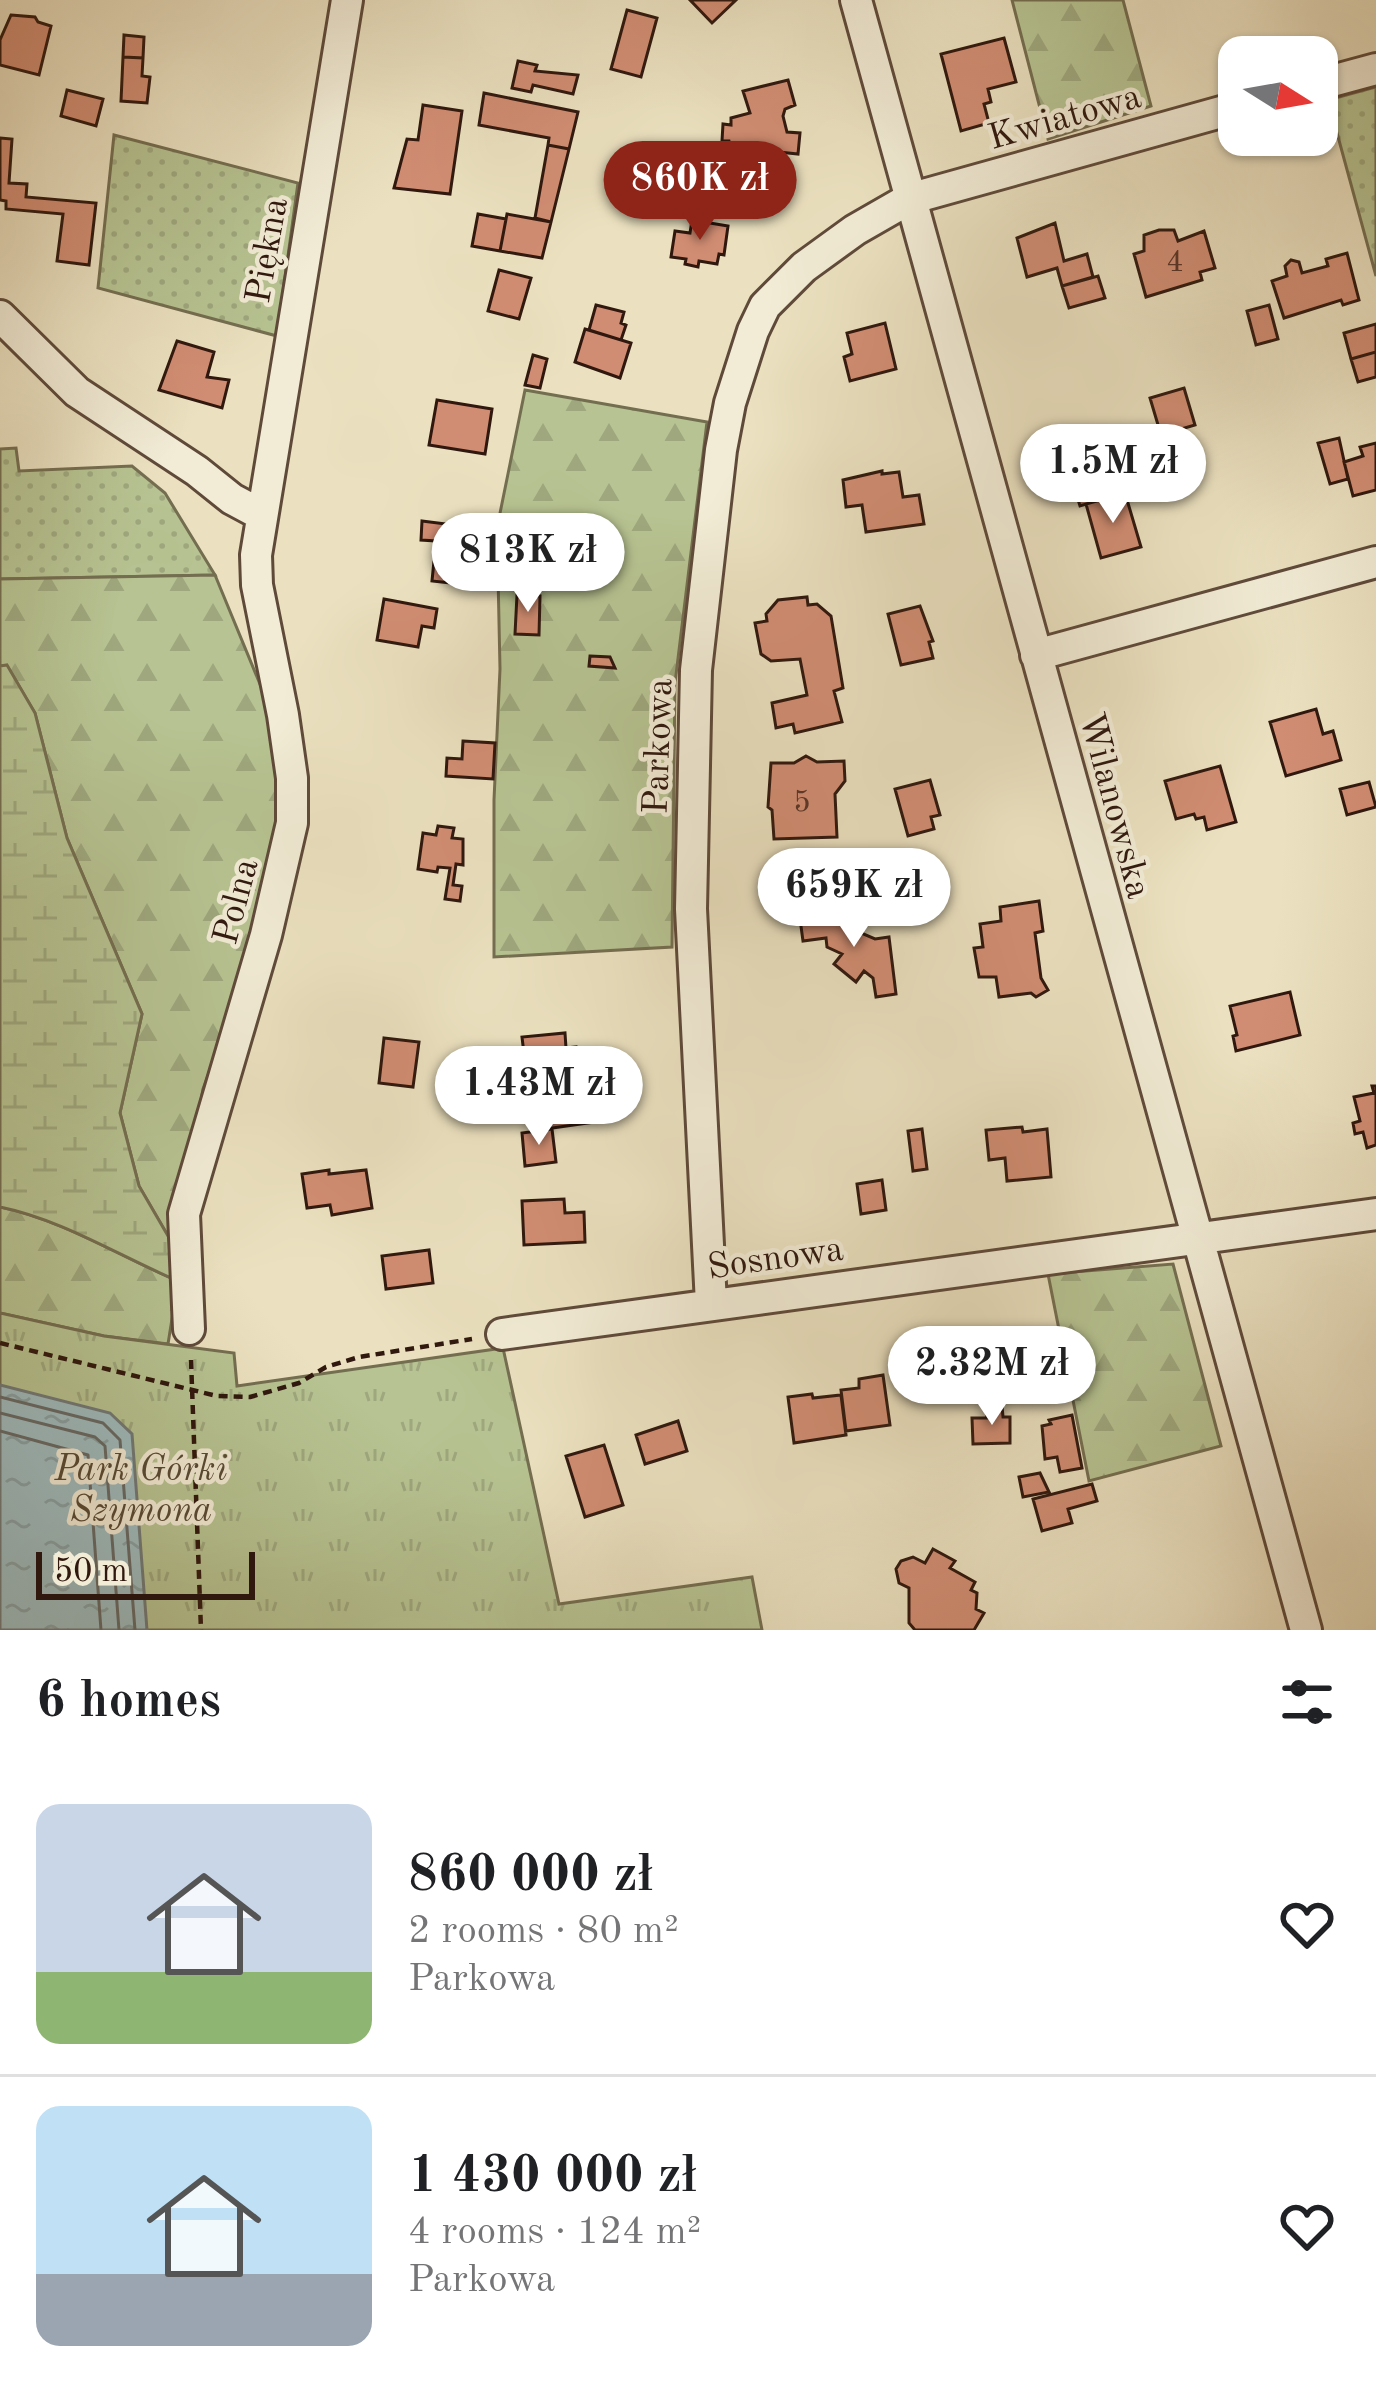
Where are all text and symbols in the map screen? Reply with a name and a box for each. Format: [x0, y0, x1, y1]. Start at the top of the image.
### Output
north arrow [1218, 36, 1338, 156]
map controls [1218, 36, 1338, 156]
street label: Kwiatowa [985, 80, 1146, 158]
pin: 860K zł [589, 141, 811, 243]
text: 860K zł [631, 160, 769, 199]
street label: Piękna [242, 195, 296, 306]
house number: 4 [1166, 248, 1184, 278]
pin: 1.5M zł [1002, 424, 1224, 526]
text: 1.5M zł [1047, 443, 1179, 482]
pin: 813K zł [417, 513, 639, 615]
text: 813K zł [459, 532, 597, 571]
street label: Parkowa [640, 677, 680, 815]
street label: Wilanowska [1071, 709, 1155, 903]
house number: 5 [793, 788, 811, 818]
pin: 659K zł [743, 848, 965, 950]
street label: Polna [209, 855, 267, 949]
text: 659K zł [785, 867, 923, 906]
pin: 1.43M zł [415, 1046, 663, 1148]
text: 1.43M zł [462, 1065, 616, 1104]
street label: Sosnowa [705, 1233, 846, 1287]
pin: 2.32M zł [868, 1326, 1116, 1428]
text: 2.32M zł [915, 1345, 1069, 1384]
park label: Park Górki Szymona [54, 1452, 227, 1530]
scale bar [36, 1546, 255, 1599]
text: 50 m [54, 1556, 128, 1589]
icon: filters [1274, 1669, 1340, 1735]
text: 6 homes [36, 1677, 221, 1728]
text: 860 000 zł [408, 1851, 653, 1902]
icon: home [132, 1852, 276, 1996]
icon: heart [1274, 1891, 1340, 1957]
text: 2 rooms · 80 m² [408, 1912, 679, 1951]
text: Parkowa [408, 1960, 555, 1999]
text: 1 430 000 zł [408, 2152, 697, 2203]
icon: home [132, 2154, 276, 2298]
icon: heart [1274, 2193, 1340, 2259]
text: 4 rooms · 124 m² [408, 2213, 701, 2252]
text: Parkowa [408, 2261, 555, 2300]

